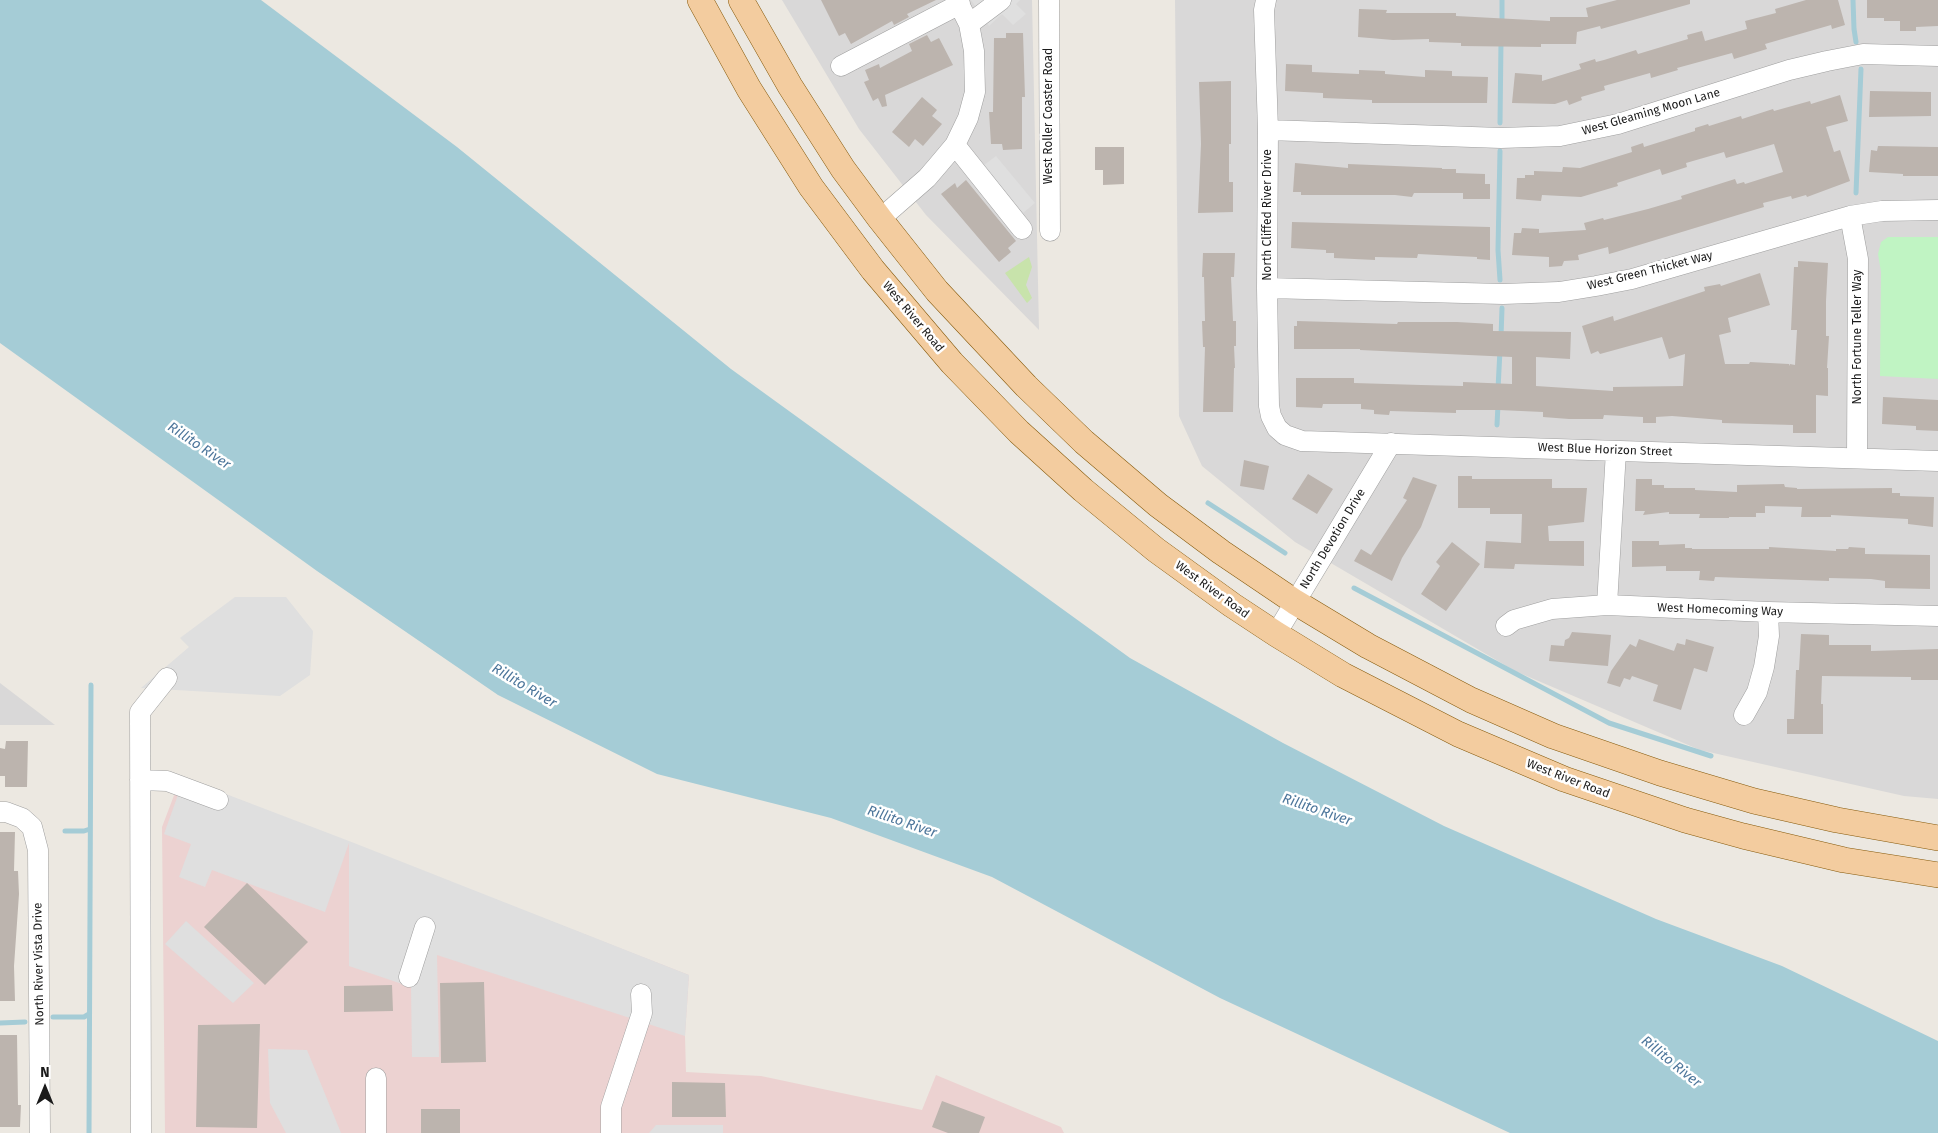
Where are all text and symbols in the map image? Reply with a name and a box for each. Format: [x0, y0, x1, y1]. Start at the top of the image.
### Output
street label: West Roller Coaster Road [1042, 48, 1056, 184]
street label: West Gleaming Moon Lane [1580, 85, 1722, 139]
street label: North Cliffed River Drive [1261, 149, 1275, 281]
street label: West Green Thicket Way [1586, 248, 1714, 294]
street label: North Fortune Teller Way [1851, 270, 1865, 404]
street label: West River Road [879, 279, 947, 355]
water label: Rillito River [164, 419, 234, 473]
street label: West Blue Horizon Street [1537, 440, 1673, 460]
street label: North Devotion Drive [1297, 486, 1369, 592]
street label: West River Road [1172, 558, 1252, 622]
street label: West Homecoming Way [1657, 601, 1783, 619]
water label: Rillito River [489, 660, 559, 712]
street label: West River Road [1524, 757, 1612, 801]
water label: Rillito River [1280, 790, 1354, 830]
water label: Rillito River [865, 802, 939, 842]
street label: North River Vista Drive [31, 902, 47, 1026]
water label: Rillito River [1638, 1033, 1704, 1091]
north arrow [20, 1063, 70, 1113]
text: N [40, 1064, 50, 1081]

